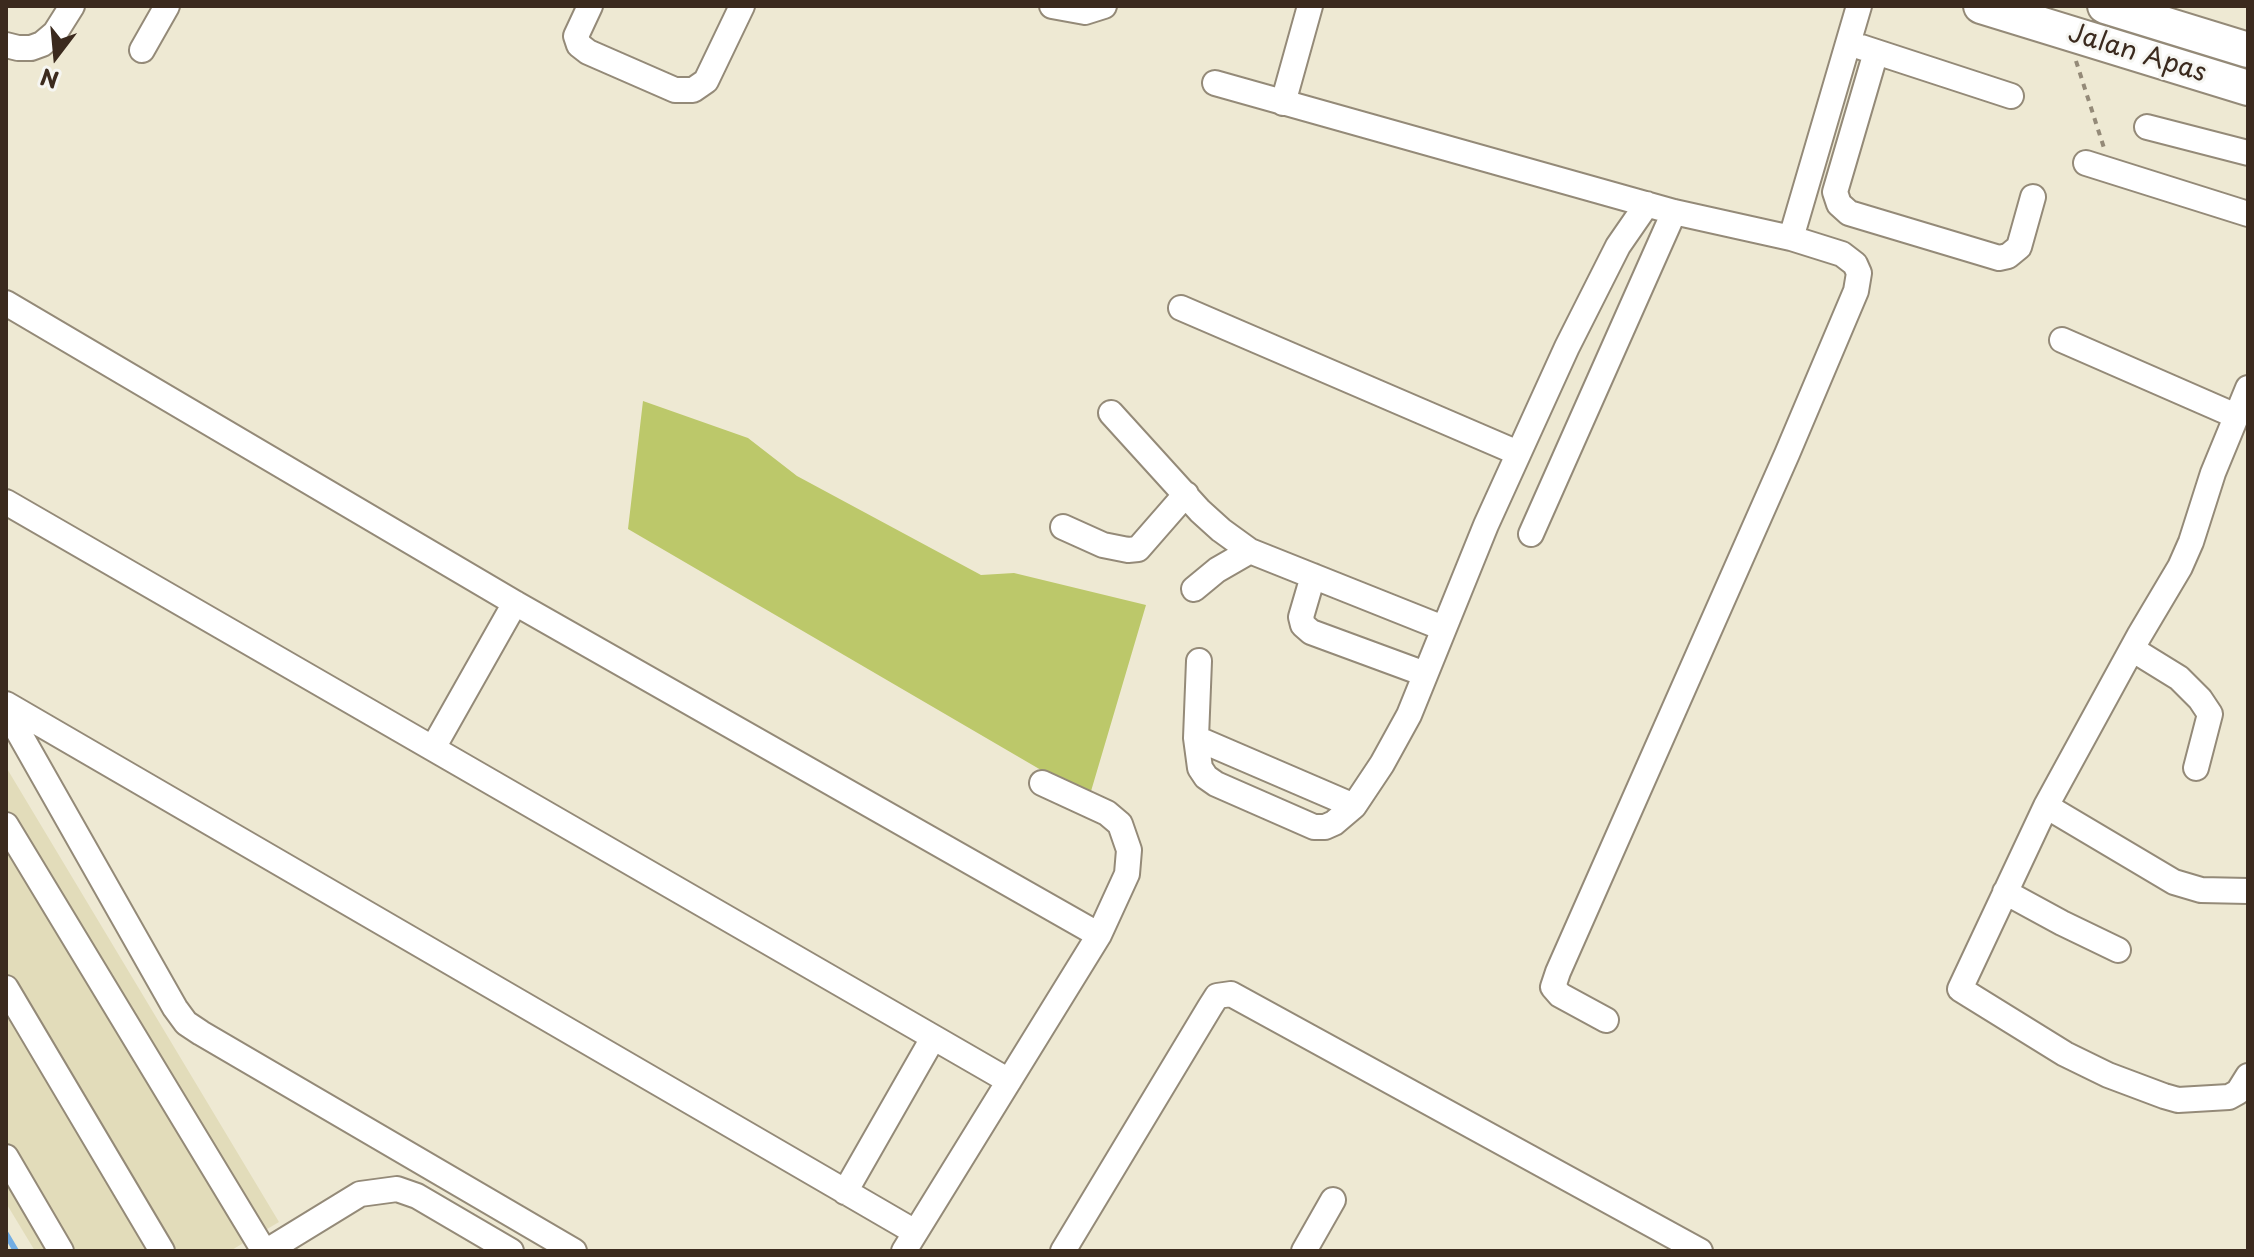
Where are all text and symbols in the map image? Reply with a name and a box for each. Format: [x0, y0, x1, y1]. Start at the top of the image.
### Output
north arrow [16, 16, 96, 96]
street label: Jalan Apas [2064, 18, 2210, 90]
text: N [36, 61, 62, 98]

